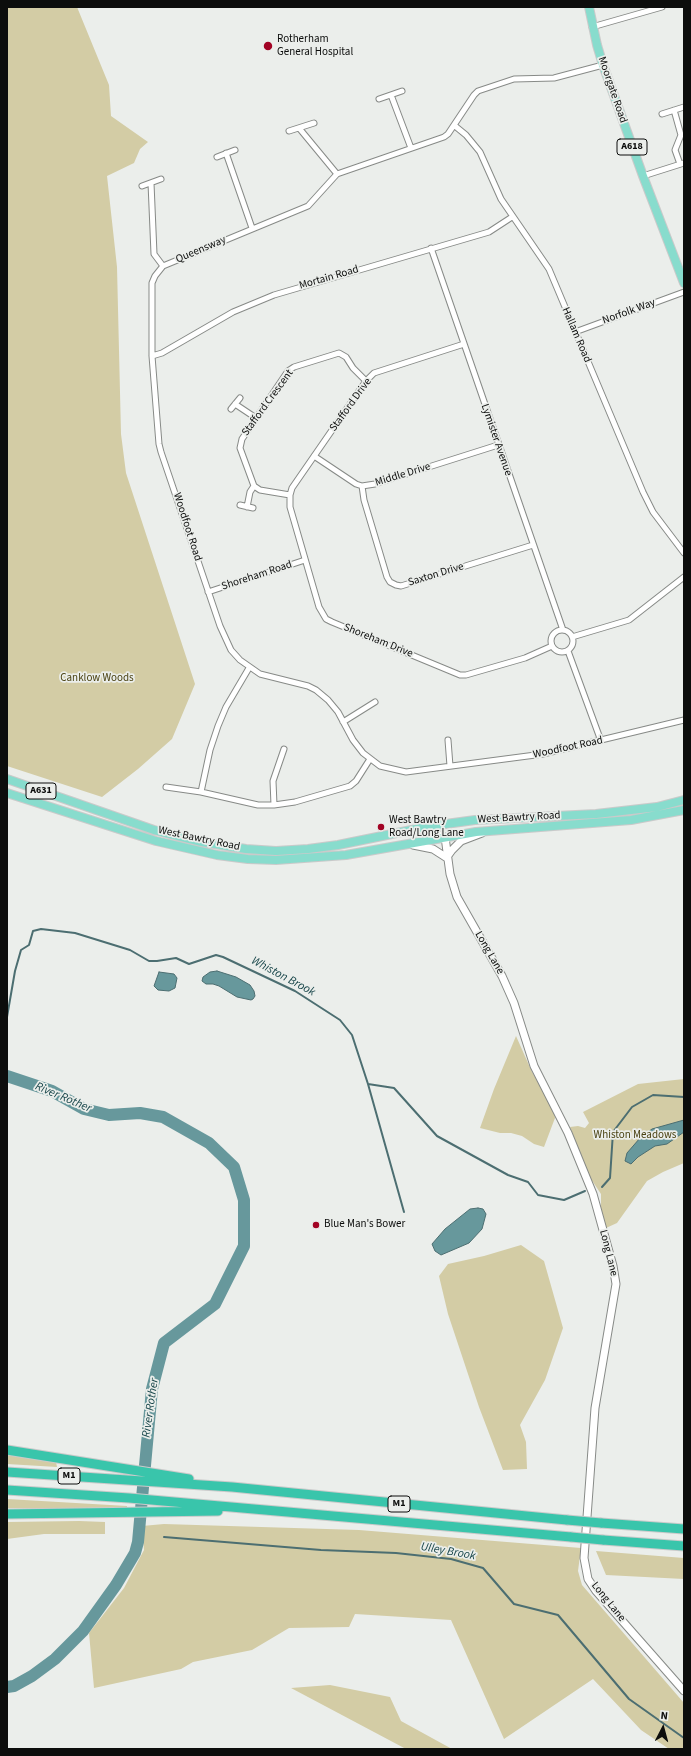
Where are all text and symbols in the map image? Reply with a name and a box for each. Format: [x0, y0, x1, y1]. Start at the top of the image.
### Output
place label: Rotherham General Hospital [277, 33, 353, 59]
marker: Rotherham General Hospital [262, 40, 274, 52]
street label: Moorgate Road [594, 55, 630, 125]
road number: A618 [617, 139, 647, 155]
street label: Queensway [174, 234, 228, 266]
street label: Mortain Road [298, 263, 360, 293]
street label: Norfolk Way [601, 296, 657, 328]
street label: Hallam Road [558, 305, 594, 365]
street label: Stafford Crescent [239, 367, 297, 439]
street label: Stafford Drive [327, 376, 375, 434]
street label: Lymister Avenue [478, 402, 514, 478]
street label: Middle Drive [374, 460, 432, 490]
street label: Woodfoot Road [170, 491, 204, 563]
street label: Shoreham Road [220, 558, 294, 594]
street label: Saxton Drive [407, 560, 465, 590]
street label: Shoreham Drive [341, 621, 415, 661]
park label: Canklow Woods [60, 672, 134, 686]
street label: Woodfoot Road [532, 734, 604, 762]
road number: A631 [26, 783, 56, 799]
street label: West Bawtry Road [477, 809, 561, 827]
place label: West Bawtry Road/Long Lane [389, 814, 464, 840]
marker: West Bawtry Road/Long Lane [376, 822, 386, 832]
street label: West Bawtry Road [157, 824, 241, 854]
street label: Long Lane [471, 929, 507, 977]
water label: Whiston Brook [248, 954, 318, 1000]
water label: River Rother [33, 1080, 93, 1116]
park label: Whiston Meadows [594, 1129, 676, 1143]
place label: Blue Man's Bower [324, 1218, 405, 1232]
marker: Blue Man's Bower [311, 1220, 321, 1230]
street label: Long Lane [596, 1228, 620, 1278]
water label: River Rother [140, 1377, 162, 1439]
road number: M1 [58, 1468, 80, 1484]
road number: M1 [388, 1496, 410, 1512]
water label: Ulley Brook [419, 1540, 477, 1564]
street label: Long Lane [588, 1579, 628, 1625]
north arrow [643, 1708, 683, 1748]
text: N [660, 1708, 669, 1723]

